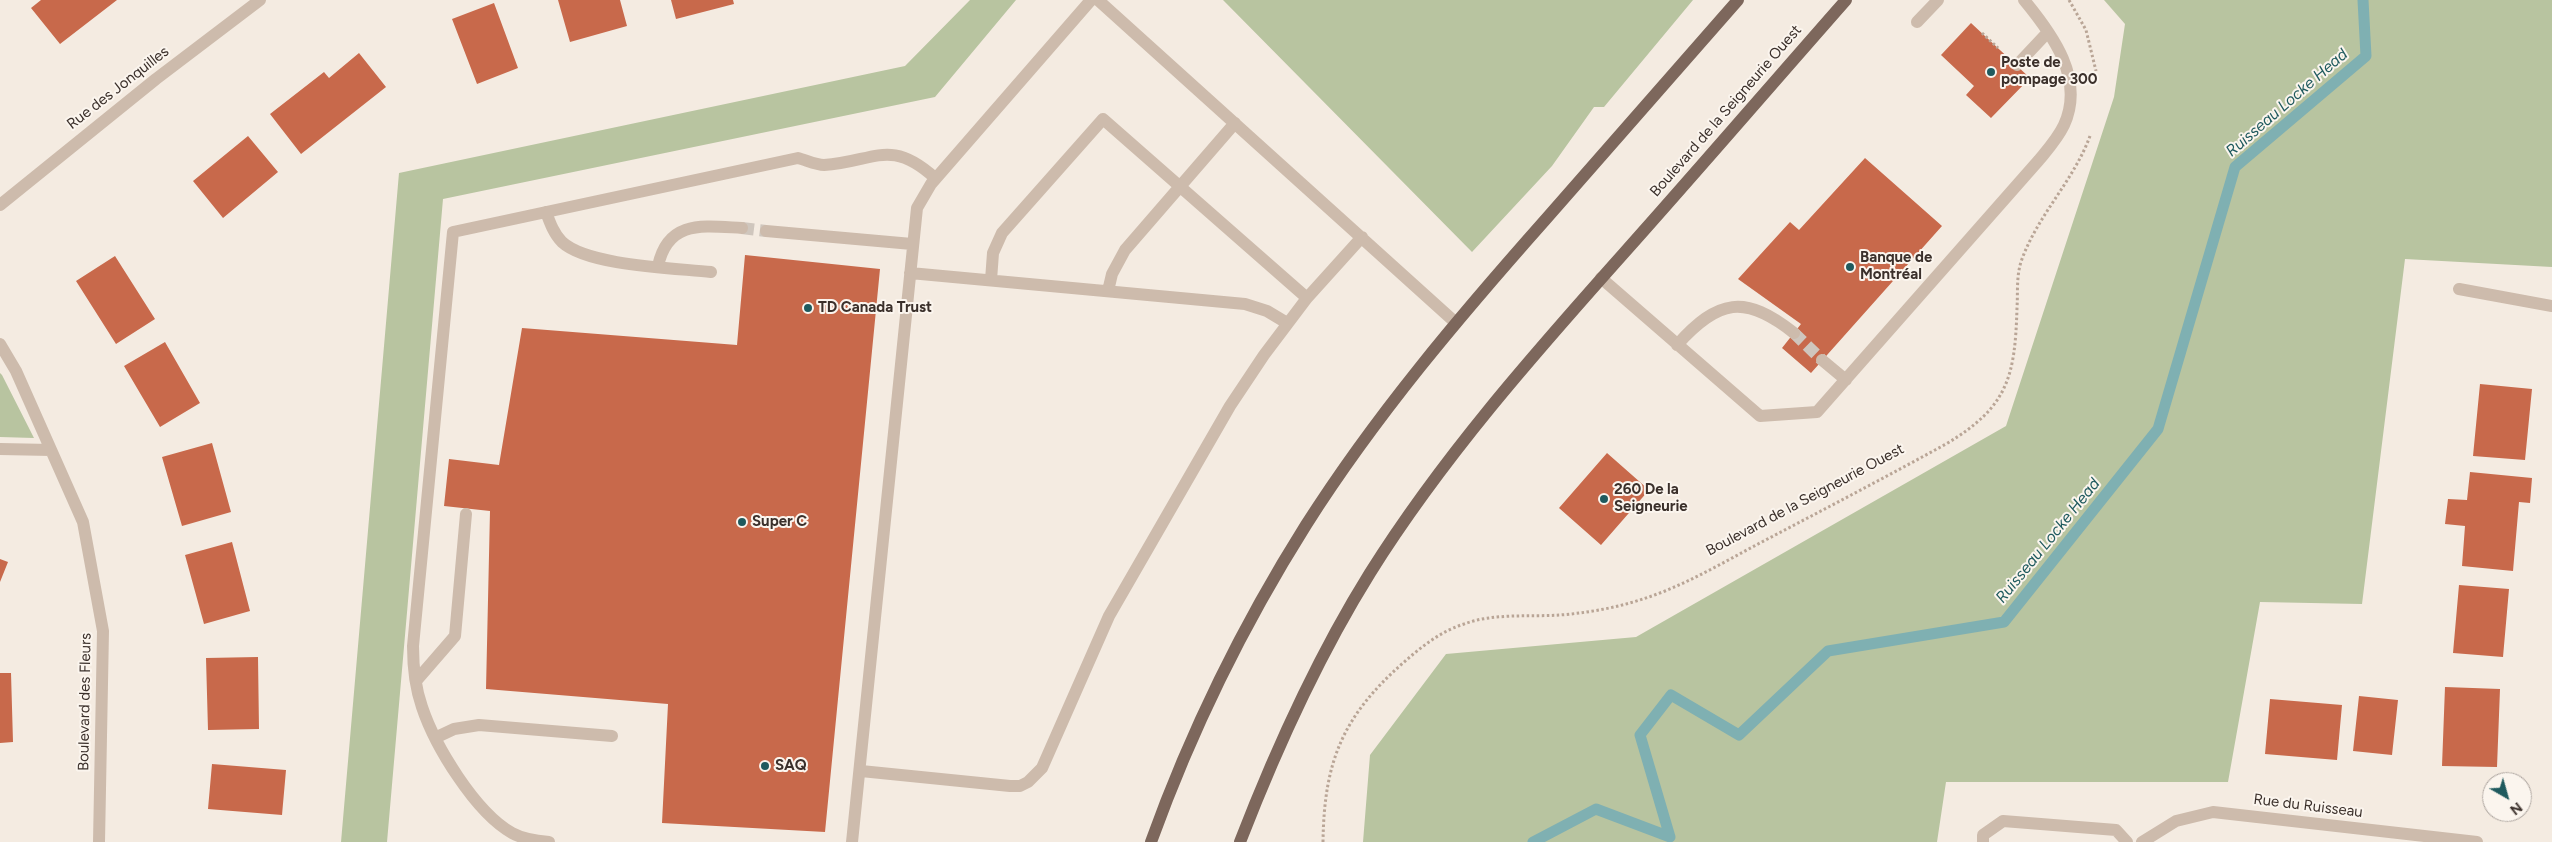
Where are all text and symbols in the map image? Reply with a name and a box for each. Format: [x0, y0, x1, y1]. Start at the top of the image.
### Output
street label: Boulevard de la Seigneurie Ouest [1647, 21, 1805, 201]
street label: Rue des Jonquilles [63, 43, 173, 133]
water label: Ruisseau Locke Head [2222, 45, 2352, 161]
place label: Poste de pompage 300 [2001, 54, 2097, 89]
marker: Poste de pompage 300 [1985, 66, 1997, 78]
place label: Banque de Montréal [1860, 249, 1932, 284]
marker: Banque de Montréal [1844, 261, 1856, 273]
place label: TD Canada Trust [818, 299, 932, 317]
marker: TD Canada Trust [802, 302, 814, 314]
street label: Boulevard de la Seigneurie Ouest [1703, 440, 1907, 560]
water label: Ruisseau Locke Head [1992, 475, 2104, 607]
place label: 260 De la Seigneurie [1614, 481, 1688, 516]
marker: 260 De la Seigneurie [1598, 493, 1610, 505]
place label: Super C [752, 513, 807, 531]
marker: Super C [736, 516, 748, 528]
street label: Boulevard des Fleurs [75, 633, 95, 771]
place label: SAQ [775, 757, 807, 775]
marker: SAQ [759, 760, 771, 772]
north arrow [2482, 772, 2532, 822]
street label: Rue du Ruisseau [2252, 790, 2364, 822]
text: N [2506, 798, 2525, 818]

